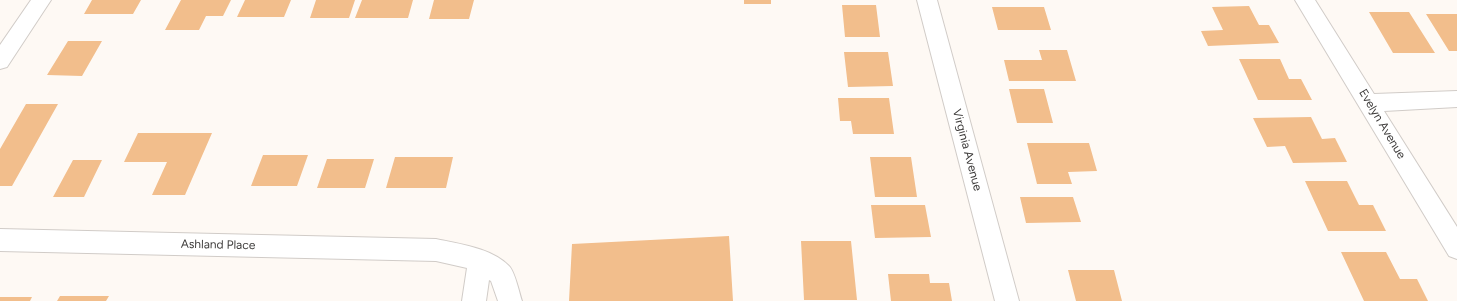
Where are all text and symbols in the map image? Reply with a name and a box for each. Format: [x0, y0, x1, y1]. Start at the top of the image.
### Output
street label: Evelyn Avenue [1355, 86, 1409, 162]
street label: Virginia Avenue [949, 108, 985, 192]
street label: Ashland Place [181, 237, 255, 253]

